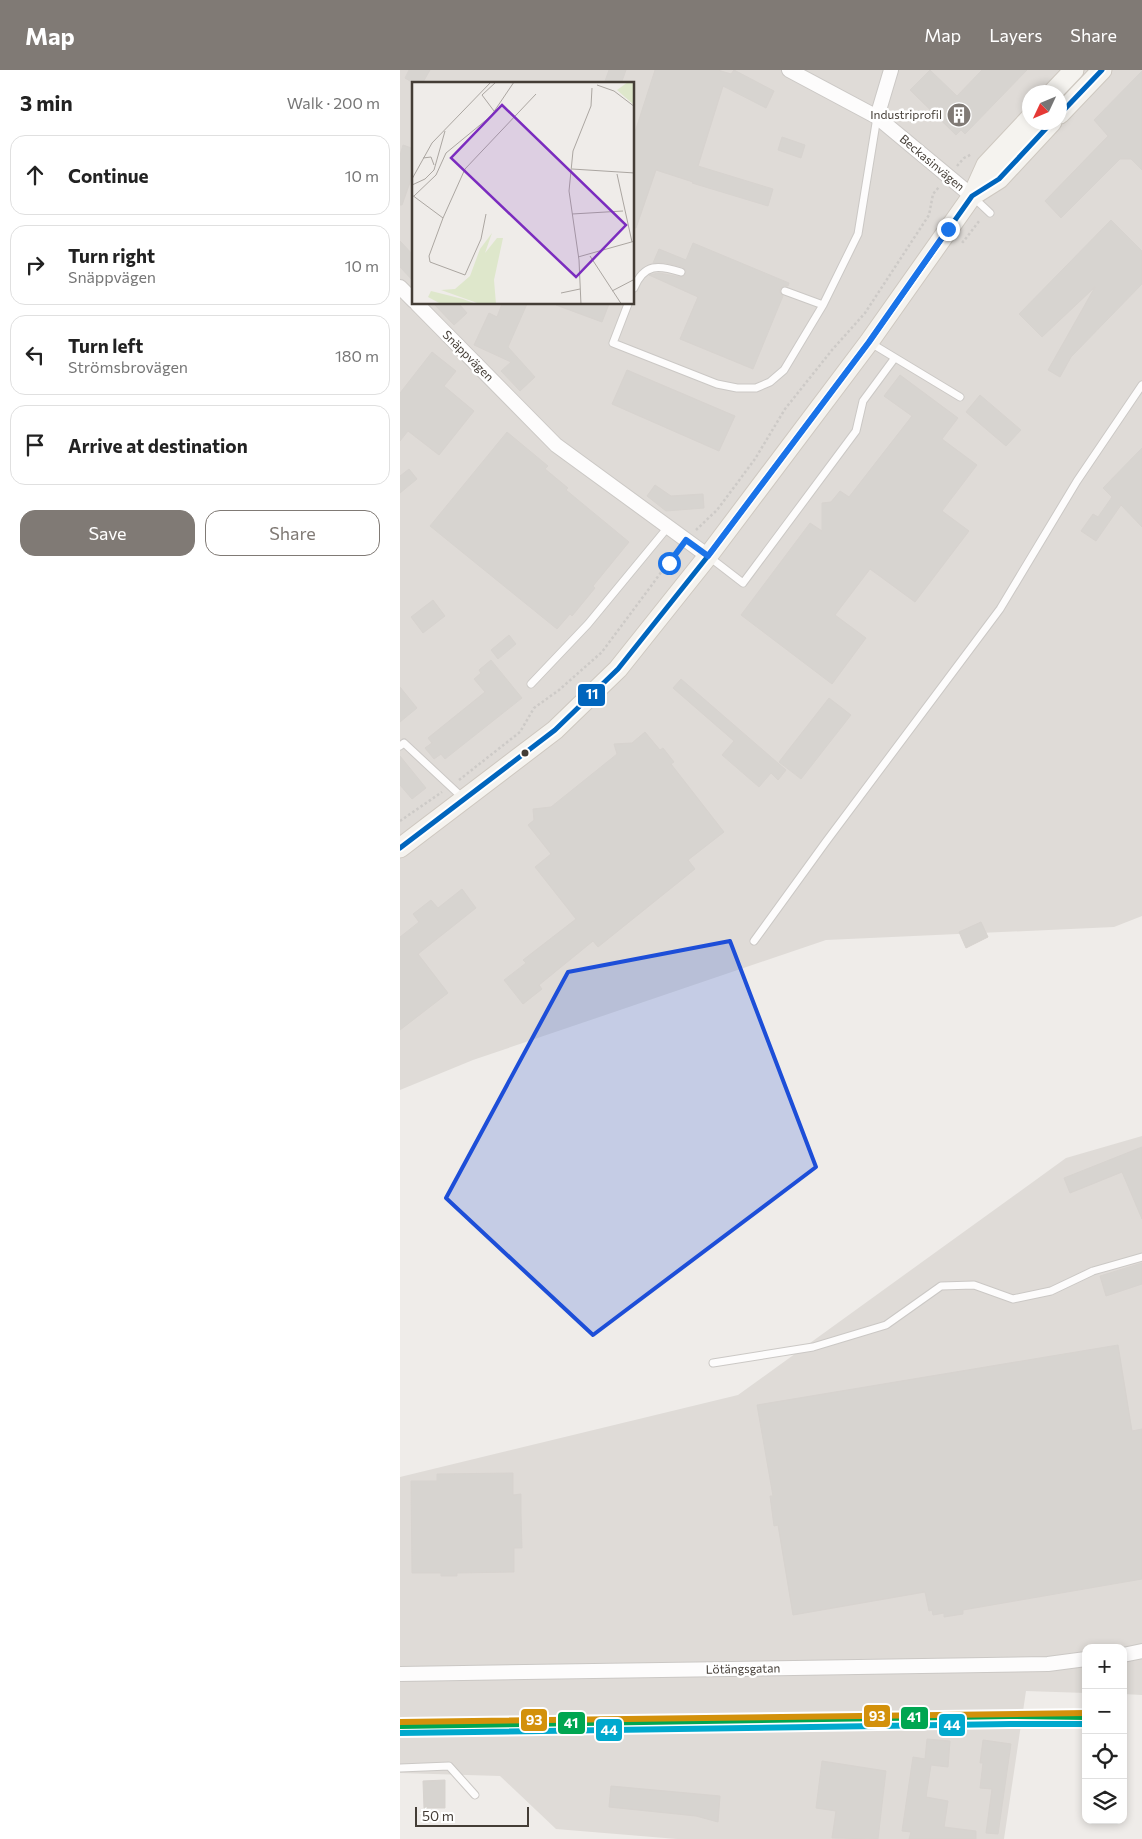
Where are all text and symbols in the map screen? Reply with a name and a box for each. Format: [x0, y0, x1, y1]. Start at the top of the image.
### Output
text: Map [25, 21, 75, 50]
text: Map [924, 24, 961, 46]
text: Layers [989, 24, 1042, 46]
text: Share [1070, 24, 1117, 46]
inset map [412, 82, 635, 305]
north arrow [1022, 85, 1067, 130]
text: 3 min [20, 90, 73, 115]
text: Walk · 200 m [287, 93, 380, 112]
building icon: Industriprofil [946, 102, 972, 128]
place label: Industriprofil [870, 107, 942, 121]
street label: Beckasinvägen [898, 131, 968, 193]
icon: ahead [21, 161, 49, 189]
text: Continue [68, 164, 148, 187]
text: 10 m [345, 166, 379, 185]
route end [937, 218, 960, 241]
text: Turn right [68, 244, 155, 267]
icon: right [21, 251, 49, 279]
text: 10 m [345, 256, 379, 275]
text: Snäppvägen [68, 267, 156, 286]
street label: Snäppvägen [440, 327, 497, 384]
text: Turn left [68, 334, 143, 357]
icon: left [21, 341, 49, 369]
text: 180 m [335, 346, 379, 365]
text: Strömsbrovägen [68, 357, 188, 376]
icon: arrive [21, 431, 49, 459]
text: Arrive at destination [68, 434, 248, 457]
button: Save [20, 510, 195, 556]
button: Share [205, 510, 380, 556]
route start [658, 552, 681, 575]
line badge: 11 [577, 683, 606, 707]
text: 11 [586, 685, 598, 702]
unlabelled marker [520, 748, 530, 758]
map controls [1082, 1644, 1127, 1824]
button: + [1082, 1644, 1127, 1689]
street label: Lötängsgatan [706, 1660, 780, 1676]
button: − [1082, 1689, 1127, 1734]
line badge: 93 [863, 1704, 891, 1728]
line badge: 41 [900, 1706, 929, 1730]
text: 93 [869, 1707, 885, 1724]
line badge: 93 [520, 1708, 548, 1732]
text: 41 [907, 1708, 921, 1725]
text: 93 [526, 1711, 542, 1728]
line badge: 41 [557, 1711, 586, 1735]
line badge: 44 [938, 1713, 966, 1737]
text: 41 [564, 1714, 578, 1731]
text: 44 [943, 1716, 961, 1733]
line badge: 44 [595, 1718, 623, 1742]
text: 44 [600, 1721, 618, 1738]
button: locate [1082, 1734, 1127, 1779]
button: layers [1082, 1779, 1127, 1824]
scale bar [415, 1804, 529, 1827]
text: 50 m [422, 1807, 454, 1824]

